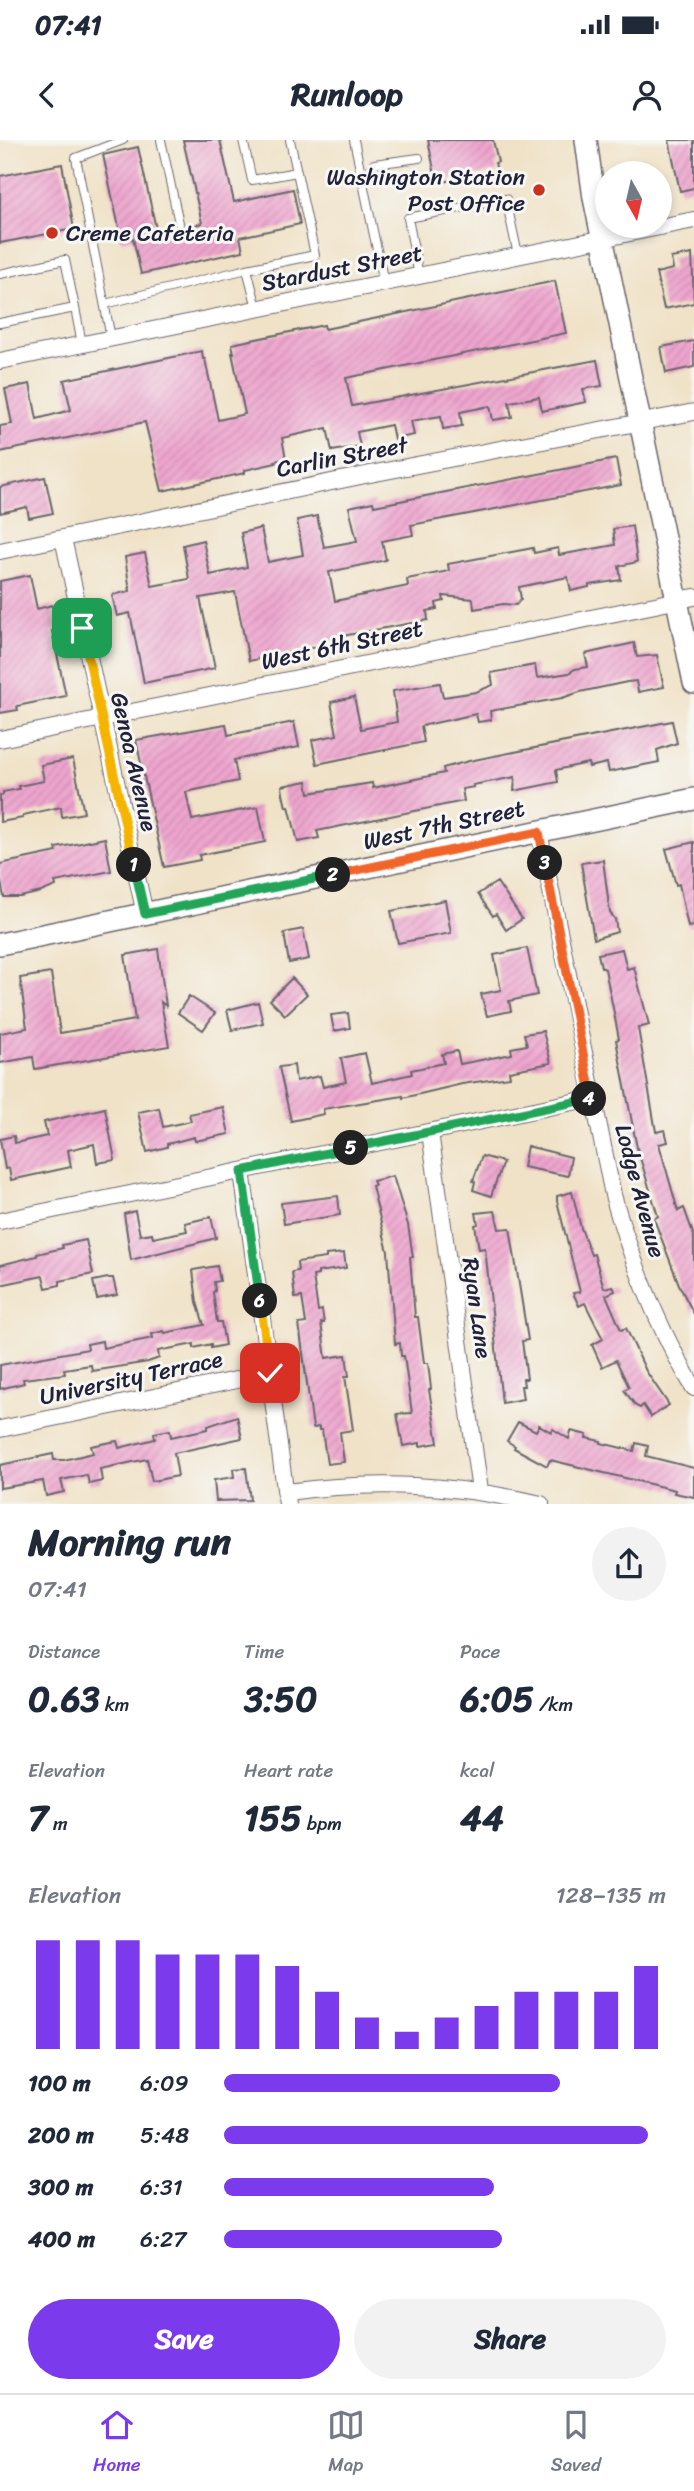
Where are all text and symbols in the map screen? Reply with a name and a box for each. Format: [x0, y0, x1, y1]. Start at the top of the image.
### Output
text: 07:41 [35, 2, 102, 48]
text: Runloop [291, 66, 403, 123]
icon: back [28, 76, 66, 114]
icon: person [628, 76, 666, 114]
place label: Washington Station Post Office [326, 157, 525, 224]
north arrow [595, 161, 672, 238]
map controls [595, 161, 672, 238]
marker: Washington Station Post Office [531, 182, 547, 198]
place label: Creme Cafeteria [66, 213, 234, 254]
marker: Creme Cafeteria [44, 225, 60, 241]
street label: Stardust Street [258, 232, 426, 304]
street label: Carlin Street [273, 424, 413, 490]
pin [52, 598, 112, 658]
street label: West 6th Street [257, 608, 427, 682]
icon: arrive [63, 609, 101, 647]
street label: Genoa Avenue [98, 689, 170, 835]
street label: West 7th Street [359, 788, 529, 862]
pin: 3 [528, 846, 562, 880]
text: 3 [539, 846, 550, 879]
pin: 1 [116, 848, 152, 882]
text: 1 [129, 848, 138, 881]
pin: 2 [316, 858, 350, 892]
text: 2 [327, 858, 338, 891]
pin: 4 [572, 1082, 606, 1116]
text: 4 [583, 1082, 594, 1115]
street label: Lodge Avenue [602, 1119, 678, 1263]
pin: 5 [334, 1130, 368, 1166]
text: 5 [345, 1131, 356, 1164]
street label: Ryan Lane [450, 1255, 504, 1361]
pin: 6 [243, 1284, 278, 1318]
text: 6 [254, 1284, 265, 1317]
street label: University Terrace [36, 1339, 226, 1417]
pin [240, 1343, 300, 1403]
icon: check [251, 1354, 289, 1392]
text: Morning run [28, 1509, 231, 1576]
button: share [592, 1527, 666, 1601]
text: 07:41 [28, 1569, 87, 1610]
text: Distance [28, 1635, 100, 1668]
text: Time [244, 1635, 284, 1668]
text: Pace [460, 1635, 500, 1668]
text: 0.63 [28, 1668, 100, 1730]
text: 3:50 [244, 1668, 317, 1730]
text: 6:05 [460, 1668, 534, 1730]
text: km [100, 1688, 129, 1721]
text: /km [534, 1688, 573, 1721]
text: Elevation [28, 1754, 105, 1787]
text: Heart rate [244, 1754, 333, 1787]
text: kcal [460, 1754, 495, 1787]
text: 7 [28, 1787, 48, 1849]
text: 155 [244, 1787, 302, 1849]
text: 44 [460, 1787, 504, 1849]
text: m [48, 1807, 68, 1840]
text: bpm [302, 1807, 342, 1840]
text: Elevation [28, 1875, 121, 1916]
text: 128–135 m [556, 1875, 666, 1916]
text: 100 m [28, 2063, 91, 2104]
text: 6:09 [140, 2063, 189, 2104]
text: 200 m [28, 2115, 94, 2156]
text: 5:48 [140, 2115, 189, 2156]
text: 300 m [28, 2167, 93, 2208]
text: 6:31 [140, 2167, 183, 2208]
text: 400 m [28, 2219, 95, 2260]
text: 6:27 [140, 2219, 186, 2260]
button: Save [28, 2299, 340, 2379]
button: Share [354, 2299, 666, 2379]
tab: Home [93, 2406, 141, 2481]
tab: Map [327, 2406, 365, 2481]
tab: Saved [551, 2406, 601, 2481]

